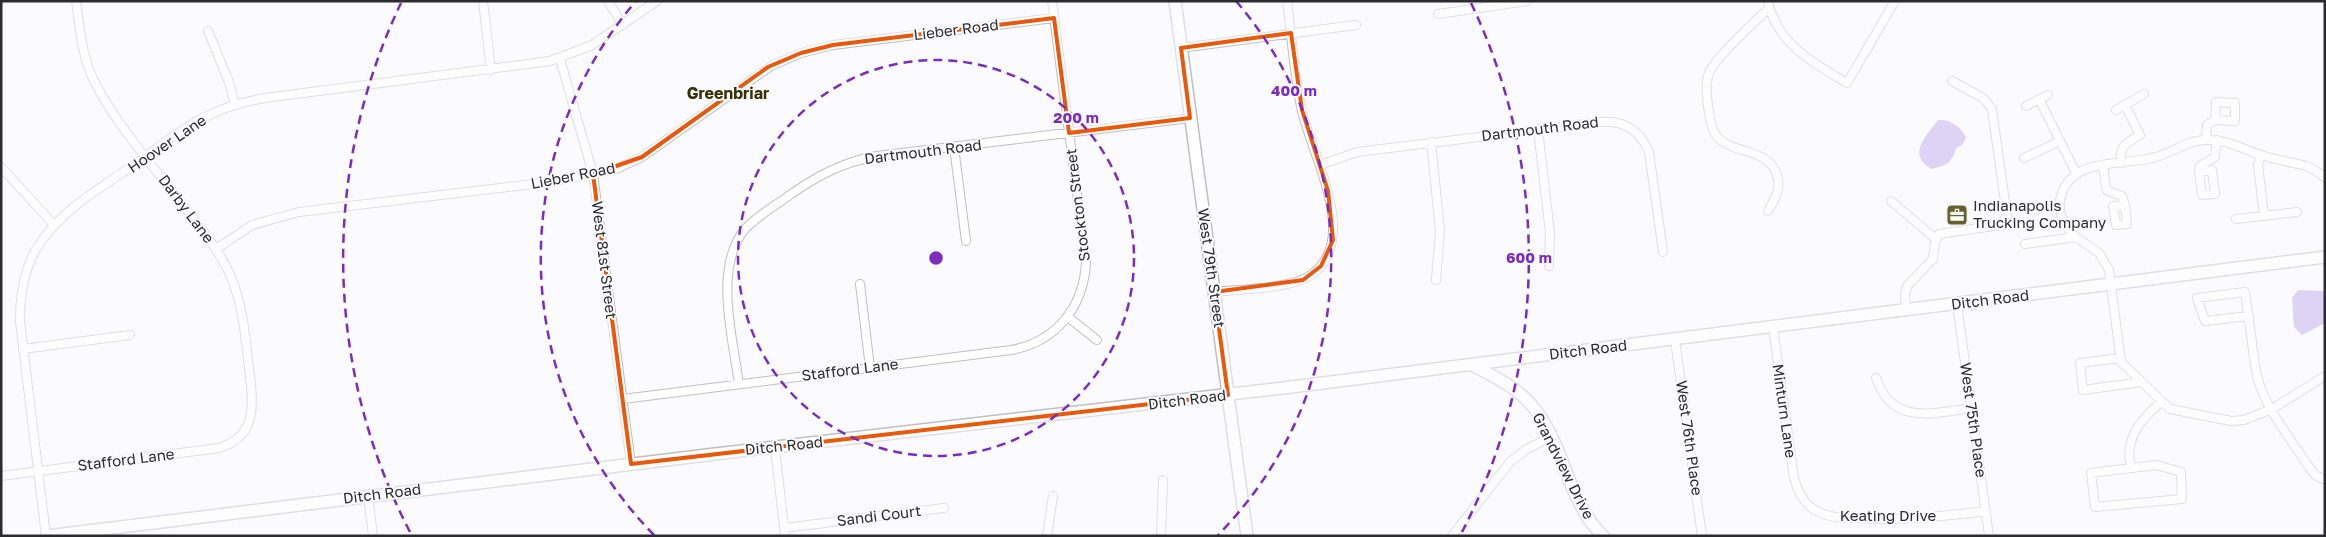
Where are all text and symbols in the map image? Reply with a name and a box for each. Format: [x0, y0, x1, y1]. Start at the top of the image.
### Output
street label: Lieber Road [912, 15, 999, 43]
text: 400 m [1271, 81, 1317, 99]
district label: Greenbriar [687, 83, 769, 103]
text: 200 m [1053, 108, 1099, 126]
street label: Hoover Lane [124, 110, 209, 176]
street label: Dartmouth Road [1480, 112, 1600, 144]
street label: Dartmouth Road [863, 135, 983, 167]
street label: Stockton Street [1061, 148, 1093, 263]
street label: Lieber Road [529, 158, 617, 192]
street label: Darby Lane [155, 171, 219, 246]
place label: Indianapolis Trucking Company [1973, 196, 2107, 231]
street label: West 81st Street [589, 200, 621, 320]
office icon: Indianapolis Trucking Company [1945, 203, 1969, 227]
street label: West 79th Street [1195, 207, 1229, 329]
text: 600 m [1506, 248, 1552, 266]
centre of rings [927, 249, 945, 267]
street label: Ditch Road [1950, 285, 2030, 313]
street label: Ditch Road [1548, 335, 1628, 363]
street label: Stafford Lane [800, 354, 900, 384]
street label: West 75th Place [1957, 361, 1991, 479]
street label: Minturn Lane [1769, 363, 1801, 459]
street label: West 76th Place [1673, 379, 1707, 497]
street label: Ditch Road [1147, 385, 1227, 413]
street label: Grandview Drive [1529, 409, 1599, 522]
street label: Ditch Road [744, 432, 824, 458]
street label: Stafford Lane [76, 444, 176, 474]
street label: Ditch Road [342, 479, 422, 507]
street label: Sandi Court [836, 501, 922, 529]
street label: Keating Drive [1840, 506, 1937, 524]

